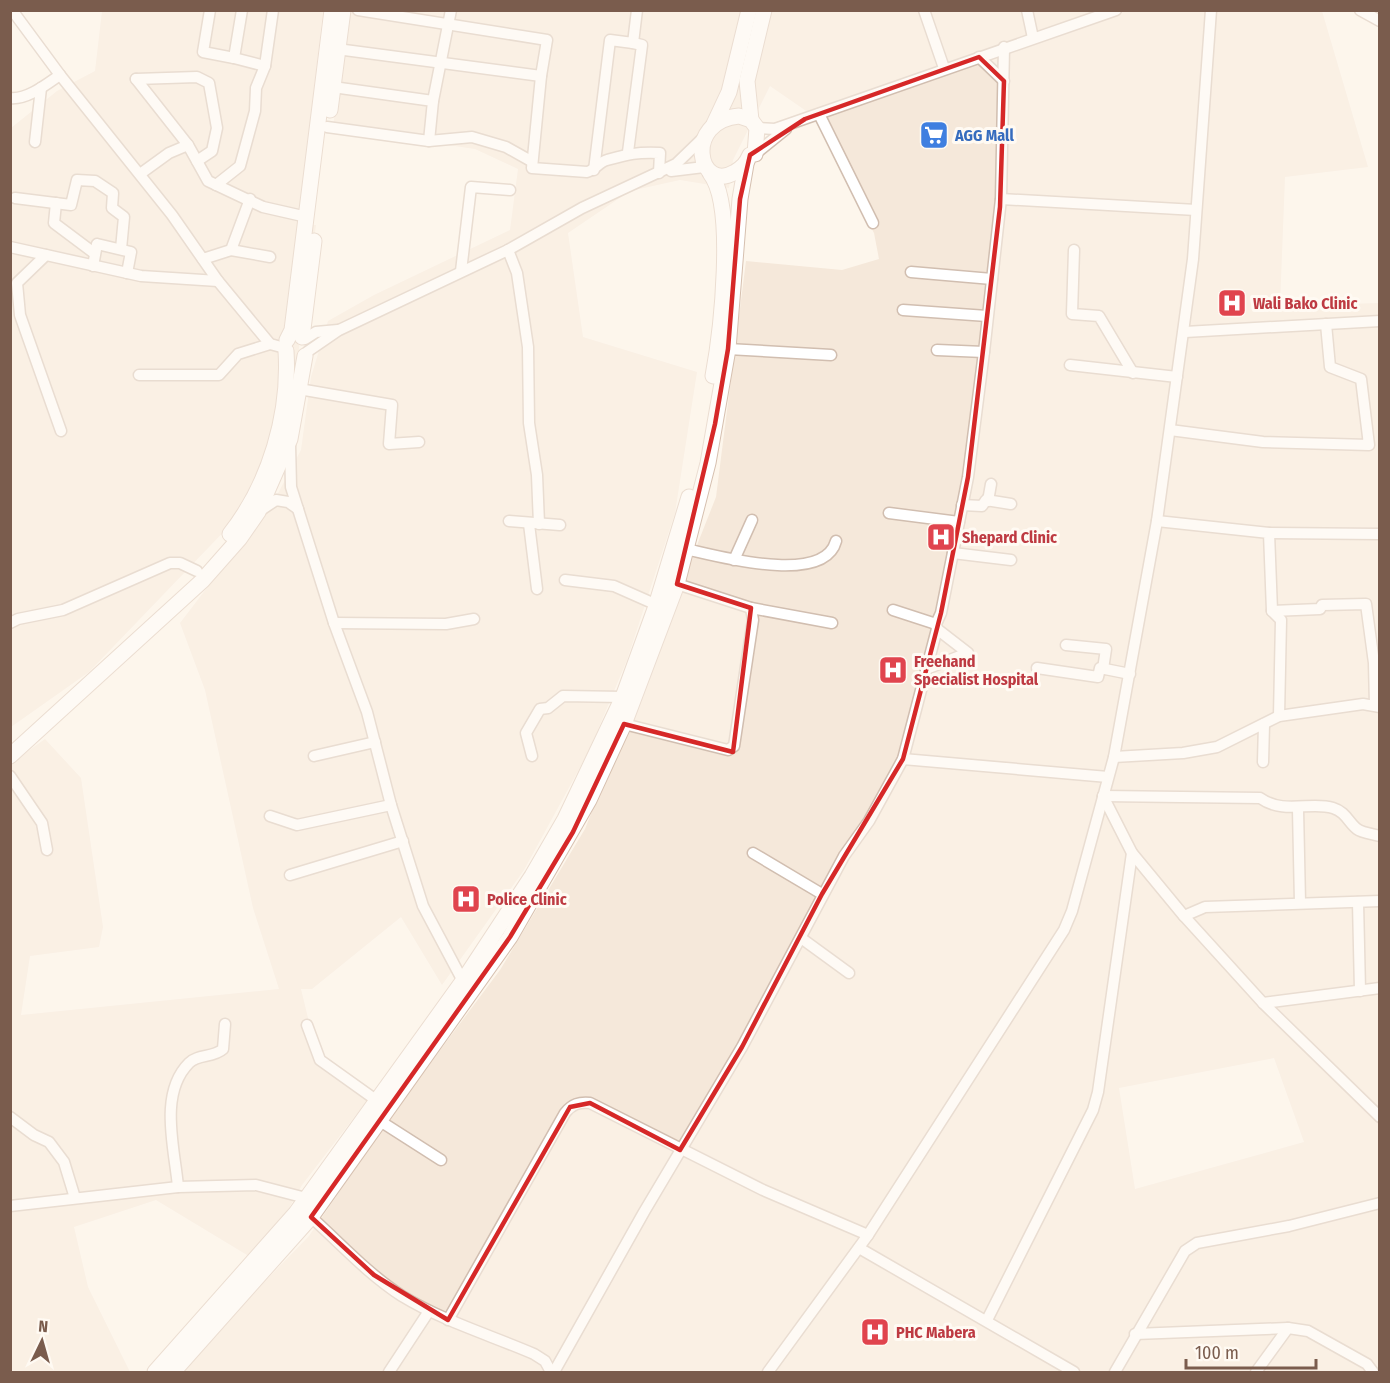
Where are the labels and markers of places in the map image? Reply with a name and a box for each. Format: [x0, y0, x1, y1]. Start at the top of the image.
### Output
supermarket icon: AGG Mall [918, 119, 950, 151]
place label: AGG Mall [954, 126, 1014, 145]
hospital icon: Wali Bako Clinic [1216, 287, 1248, 319]
place label: Wali Bako Clinic [1253, 294, 1357, 313]
hospital icon: Shepard Clinic [925, 521, 957, 553]
place label: Shepard Clinic [962, 528, 1057, 547]
place label: Freehand Specialist Hospital [914, 652, 1039, 689]
hospital icon: Freehand Specialist Hospital [877, 654, 909, 686]
hospital icon: Police Clinic [450, 883, 482, 915]
place label: Police Clinic [487, 890, 567, 909]
hospital icon: PHC Mabera [859, 1316, 891, 1348]
place label: PHC Mabera [896, 1323, 976, 1342]

